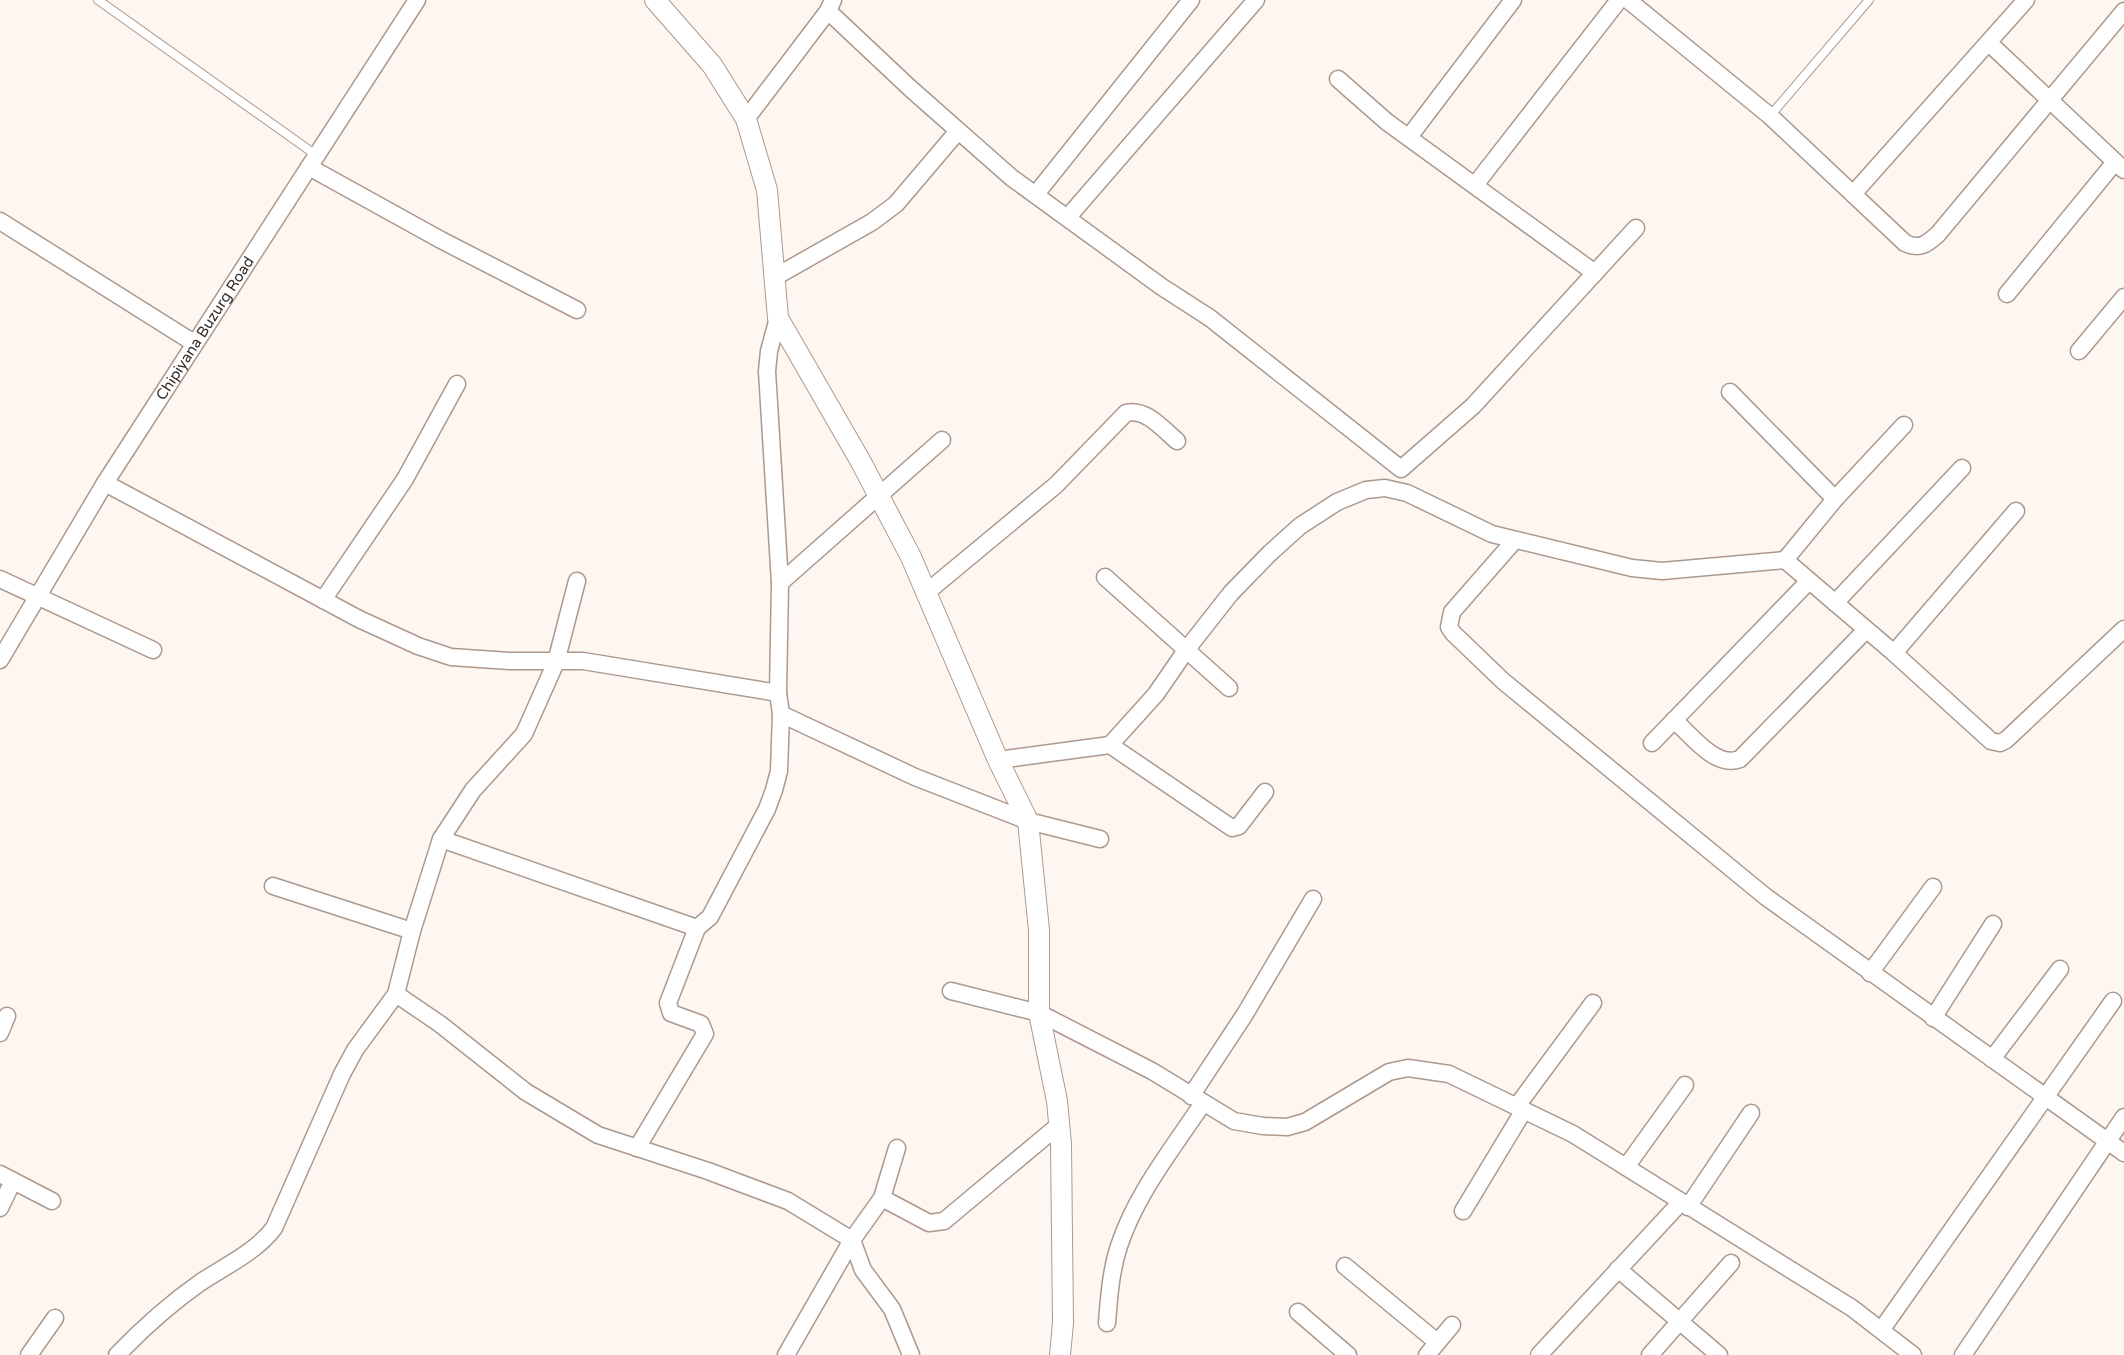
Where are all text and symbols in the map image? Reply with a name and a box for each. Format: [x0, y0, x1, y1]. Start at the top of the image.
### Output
street label: Chipiyana Buzurg Road [152, 253, 258, 403]

